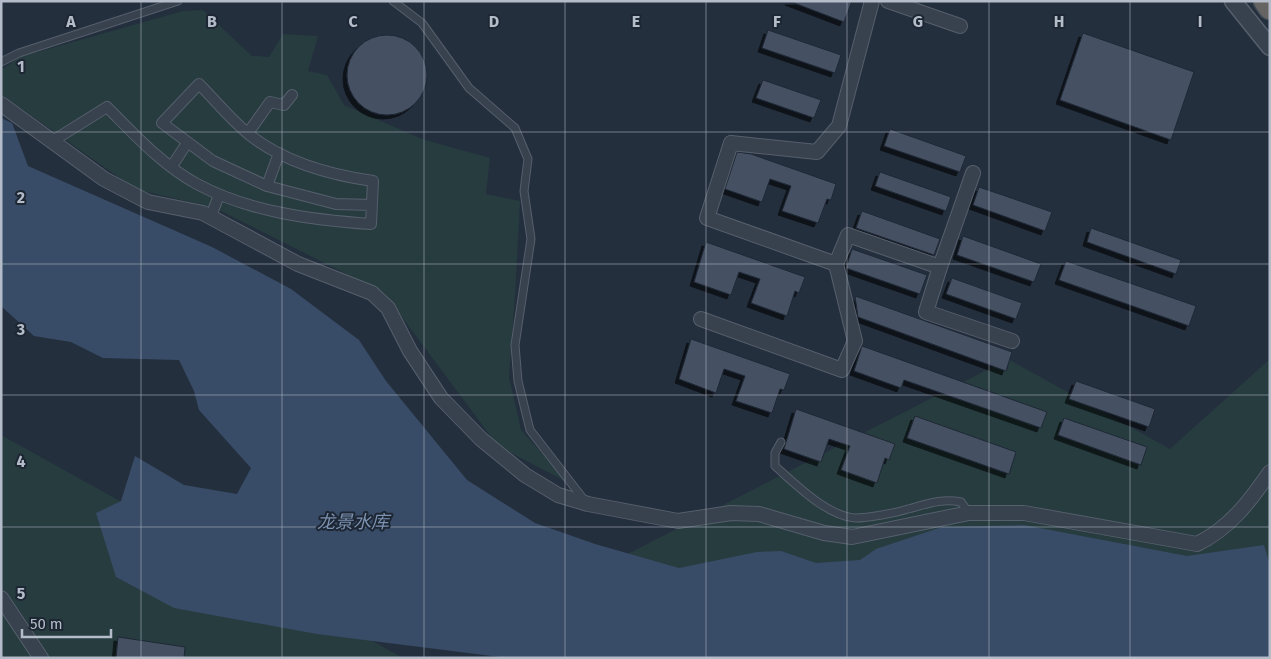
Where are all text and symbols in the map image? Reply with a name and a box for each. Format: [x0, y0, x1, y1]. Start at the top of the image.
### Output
text: A [65, 12, 76, 31]
text: B [207, 12, 217, 31]
text: C [348, 12, 358, 31]
text: D [489, 12, 499, 31]
text: E [632, 12, 640, 31]
text: F [773, 12, 781, 31]
text: G [913, 12, 923, 31]
text: H [1054, 12, 1064, 31]
text: I [1198, 12, 1202, 31]
text: 1 [17, 57, 25, 76]
text: 2 [17, 188, 25, 207]
text: 3 [16, 320, 25, 339]
text: 4 [16, 452, 26, 471]
water label: 龙景水库 [317, 511, 392, 533]
text: 5 [17, 584, 26, 603]
scale bar [22, 606, 111, 638]
text: 50 m [30, 615, 63, 633]

